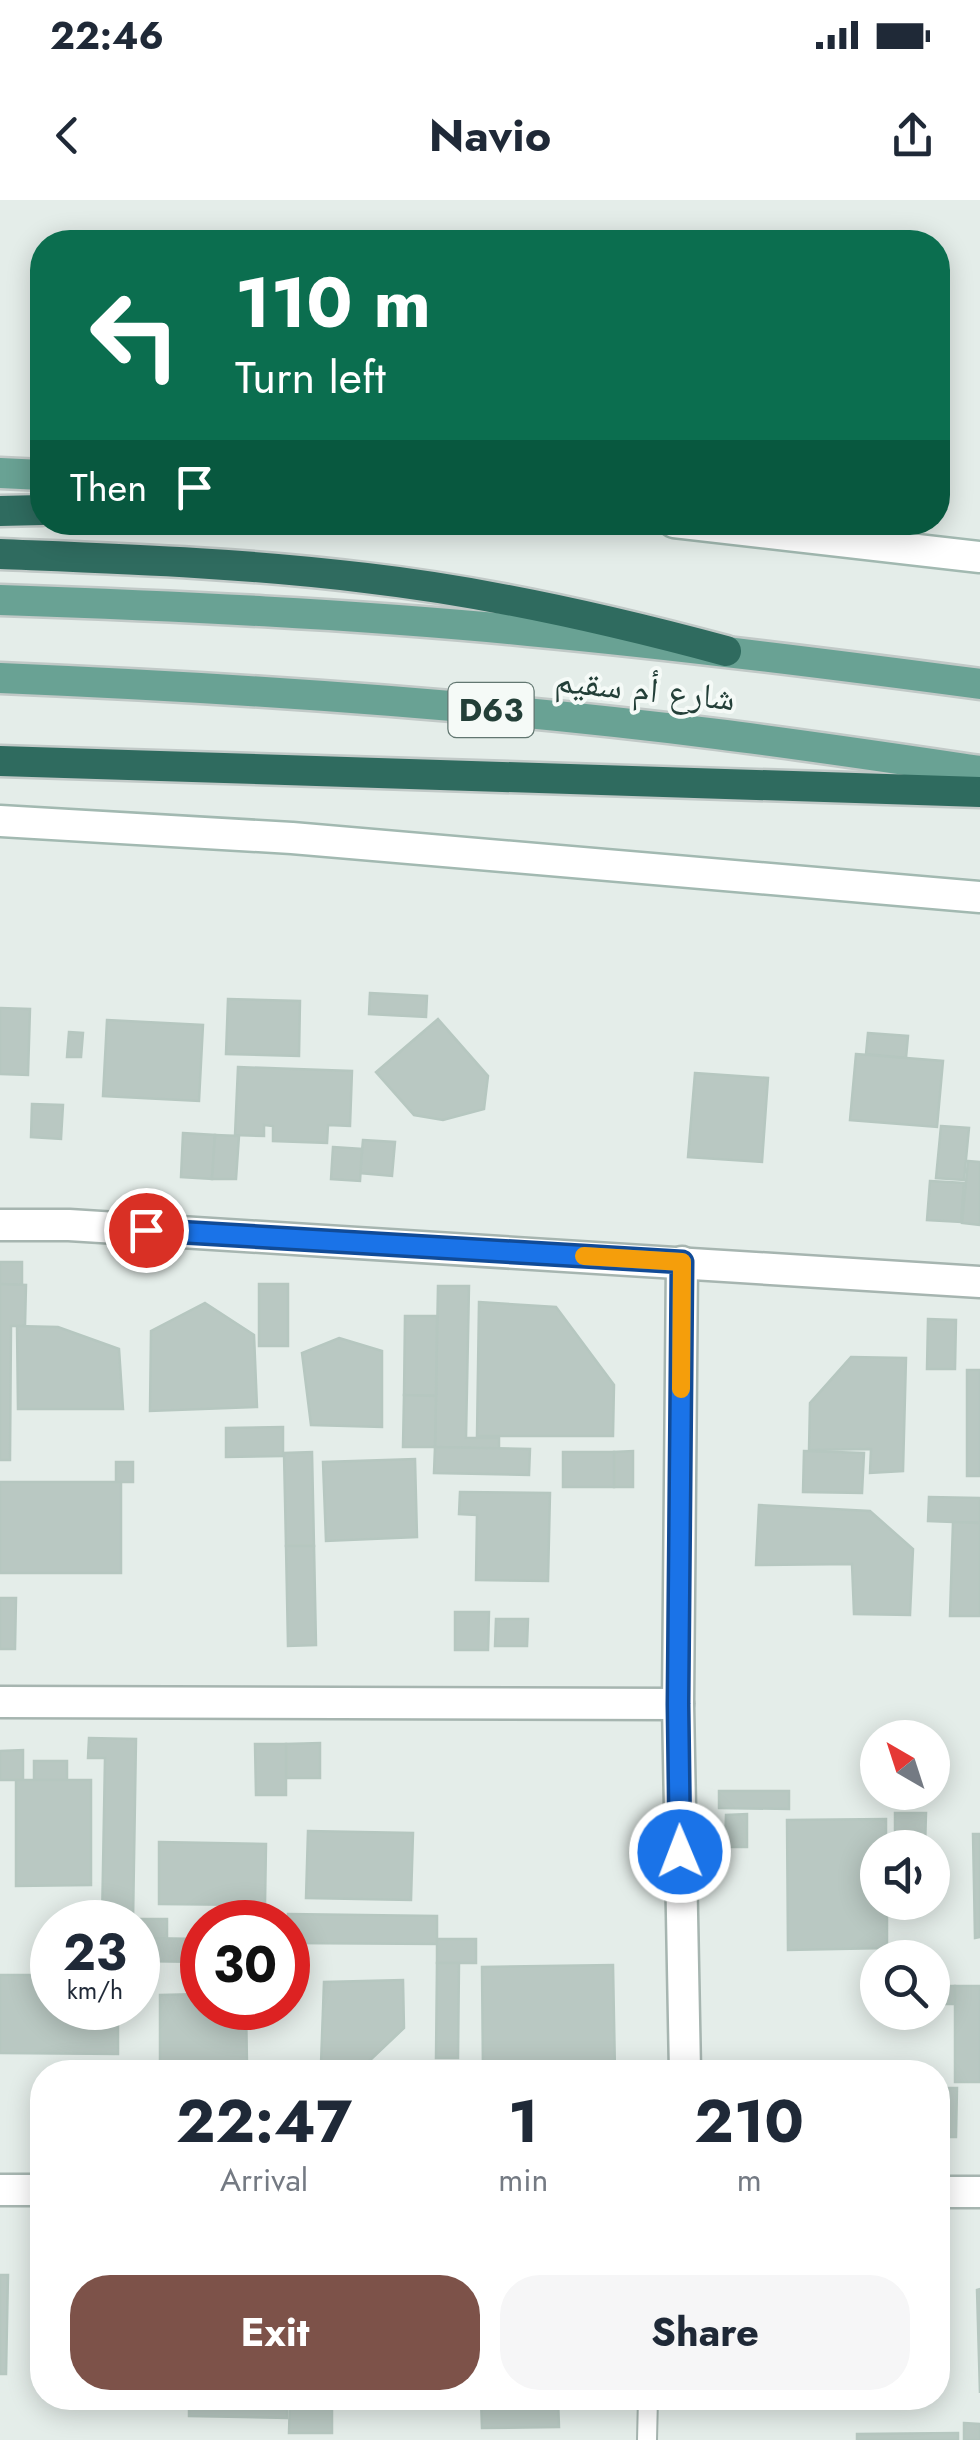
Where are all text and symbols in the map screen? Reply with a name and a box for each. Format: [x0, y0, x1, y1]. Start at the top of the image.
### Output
text: 22:46 [50, 8, 164, 63]
text: Navio [429, 103, 551, 168]
icon: back [40, 108, 95, 163]
icon: share [885, 108, 940, 163]
text: 110 m [235, 252, 431, 353]
icon: left [70, 270, 200, 400]
text: Turn left [235, 345, 386, 410]
text: Then [70, 460, 147, 515]
icon: arrive [167, 460, 222, 515]
street label: شارع أم سقيم [553, 655, 737, 723]
road number: D63 [448, 683, 534, 737]
pin [104, 1188, 189, 1273]
icon: arrive [119, 1203, 174, 1258]
north arrow [860, 1720, 950, 1810]
map controls [860, 1720, 950, 2030]
position arrow [628, 1800, 732, 1904]
button: sound [860, 1830, 950, 1920]
speed limit sign: 30 [180, 1900, 310, 2030]
text: 23 [63, 1916, 127, 1989]
button: search [860, 1940, 950, 2030]
text: km/h [67, 1972, 123, 2008]
text: 22:47 [176, 2078, 352, 2165]
text: 1 [508, 2078, 538, 2165]
text: 210 [694, 2078, 804, 2165]
text: Arrival [220, 2157, 308, 2203]
text: min [498, 2157, 548, 2203]
text: m [737, 2157, 762, 2203]
button: Exit [70, 2275, 480, 2390]
button: Share [500, 2275, 910, 2390]

